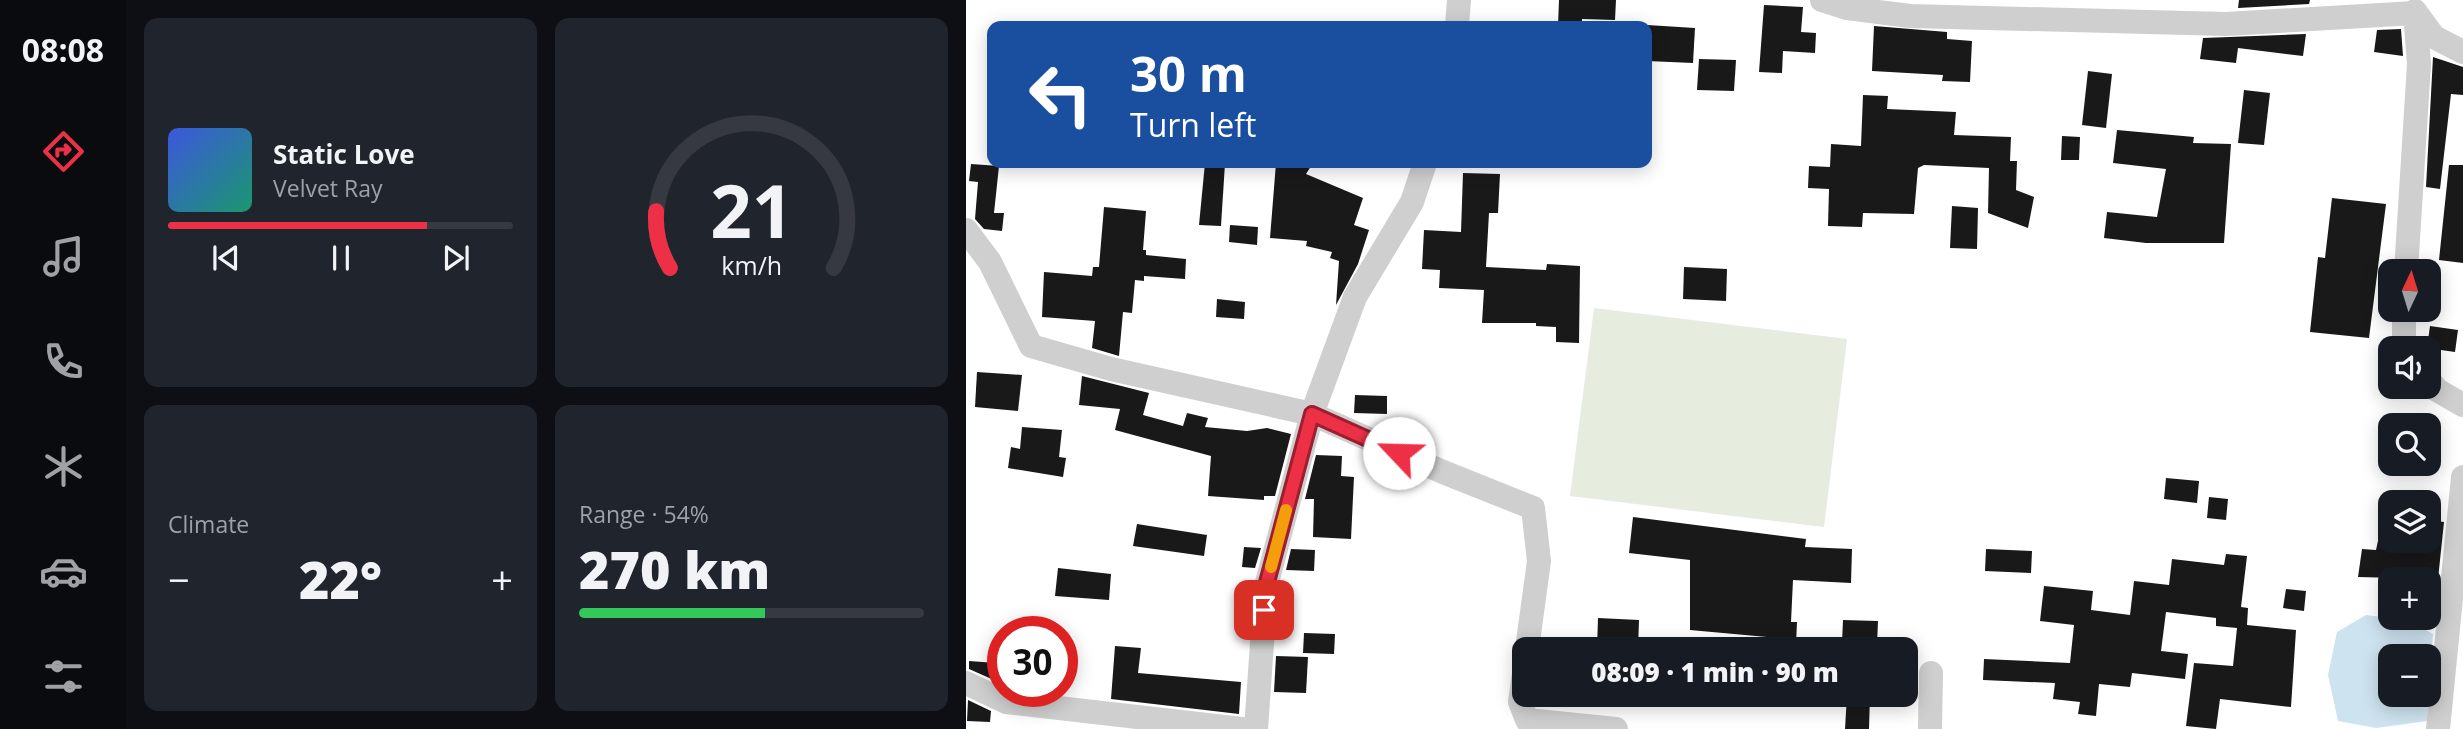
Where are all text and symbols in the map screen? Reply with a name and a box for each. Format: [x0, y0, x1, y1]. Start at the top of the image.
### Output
text: 08:08 [22, 28, 104, 71]
text: 30 m [1130, 40, 1247, 106]
icon: left [1015, 49, 1106, 140]
text: Turn left [1130, 103, 1256, 146]
icon: directions [39, 127, 88, 176]
text: Static Love [273, 136, 415, 172]
text: 21 [710, 161, 793, 260]
text: Velvet Ray [273, 172, 383, 204]
icon: music [39, 232, 88, 281]
icon: previous [207, 239, 245, 277]
icon: pause [322, 239, 360, 277]
icon: next [437, 239, 475, 277]
text: km/h [721, 248, 782, 282]
north arrow [2378, 259, 2441, 322]
map controls [2378, 259, 2441, 707]
button: sound [2378, 336, 2441, 399]
icon: phone [39, 337, 88, 386]
button: search [2378, 413, 2441, 476]
position arrow [1362, 416, 1436, 490]
icon: climate [39, 442, 88, 491]
button: layers [2378, 490, 2441, 553]
text: Range · 54% [579, 498, 709, 530]
text: Climate [168, 508, 249, 540]
text: 270 km [579, 533, 770, 604]
text: 22° [299, 543, 382, 614]
icon: car [39, 547, 88, 596]
text: − [168, 553, 190, 605]
text: + [491, 553, 513, 605]
button: + [2378, 567, 2441, 630]
pin [1234, 580, 1294, 640]
icon: arrive [1245, 591, 1283, 629]
speed limit sign: 30 [987, 616, 1078, 707]
button: − [2378, 644, 2441, 707]
icon: filters [39, 652, 88, 701]
text: 08:09 · 1 min · 90 m [1591, 654, 1839, 690]

